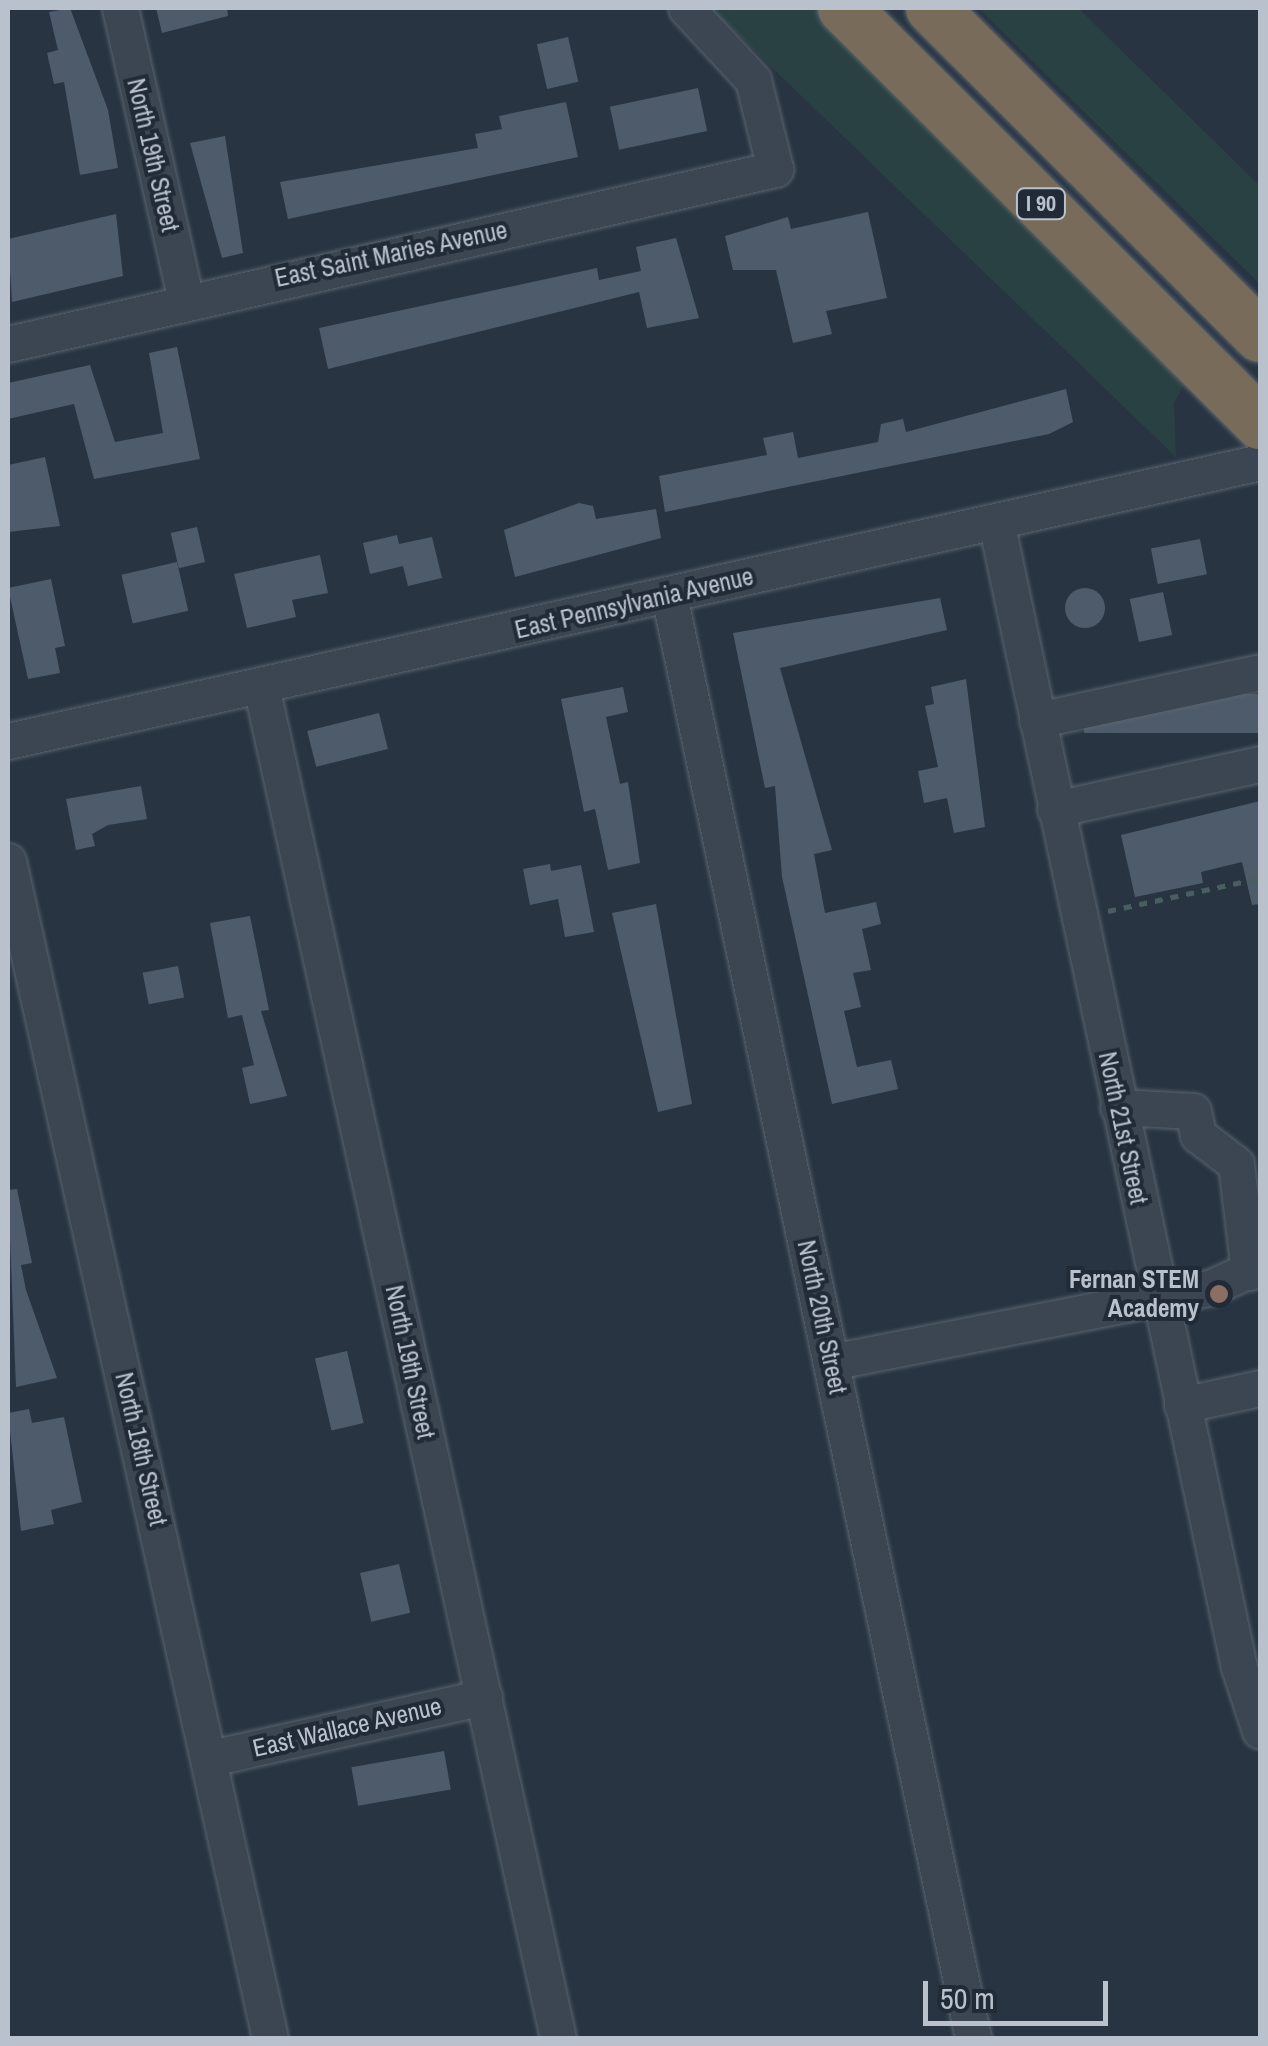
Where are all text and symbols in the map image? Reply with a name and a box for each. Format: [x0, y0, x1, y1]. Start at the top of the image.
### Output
street label: North 19th Street [121, 76, 185, 234]
road number: I 90 [1014, 187, 1068, 221]
street label: East Saint Maries Avenue [272, 215, 510, 293]
street label: East Pennsylvania Avenue [511, 561, 757, 645]
street label: North 21st Street [1092, 1049, 1154, 1207]
street label: North 20th Street [791, 1238, 853, 1396]
place label: Fernan STEM Academy [1069, 1265, 1199, 1324]
street label: North 19th Street [379, 1283, 441, 1441]
marker: Fernan STEM Academy [1208, 1283, 1230, 1305]
street label: North 18th Street [109, 1370, 173, 1528]
street label: East Wallace Avenue [249, 1691, 445, 1763]
scale bar [928, 1961, 1113, 2023]
text: 50 m [940, 1978, 995, 2018]

